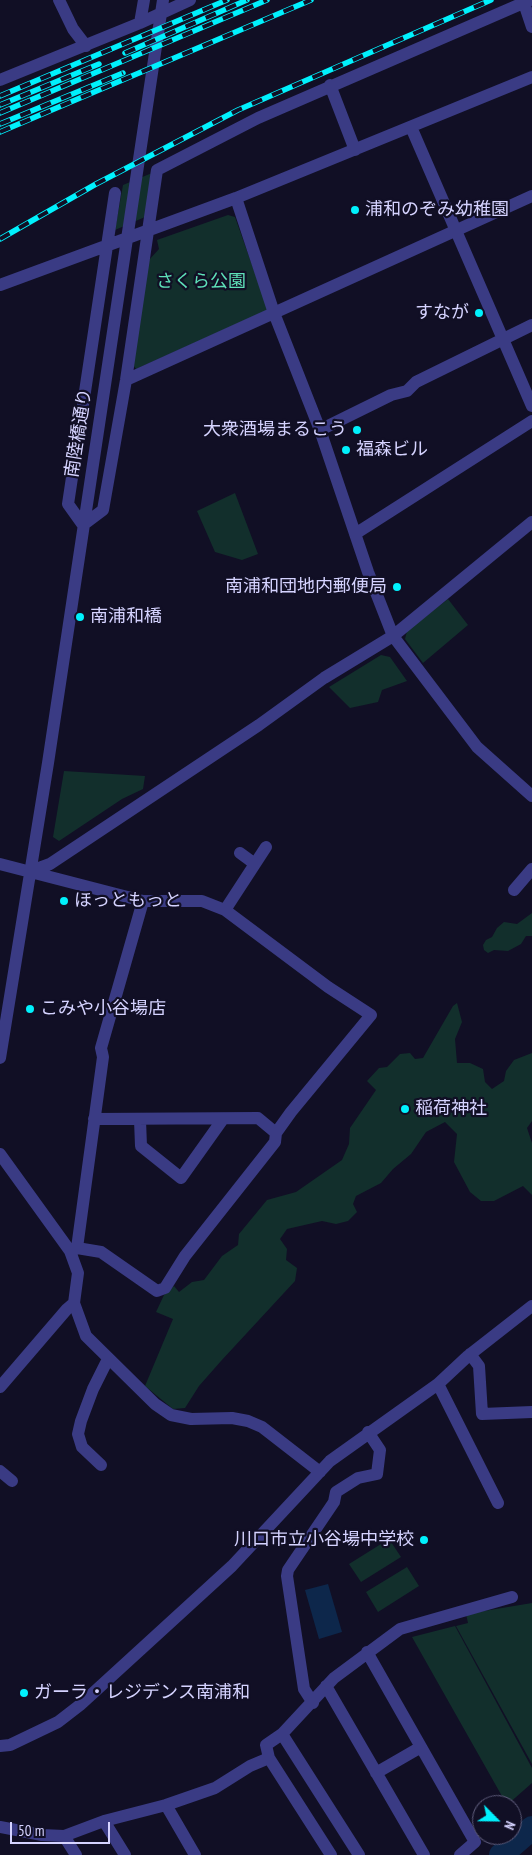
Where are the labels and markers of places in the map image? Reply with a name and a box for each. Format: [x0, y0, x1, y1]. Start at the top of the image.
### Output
place label: 浦和のぞみ幼稚園 [365, 199, 509, 221]
marker: 浦和のぞみ幼稚園 [349, 204, 361, 216]
place label: すなが [415, 302, 469, 324]
marker: すなが [473, 307, 485, 319]
place label: 大衆酒場まるこう [203, 419, 347, 441]
marker: 大衆酒場まるこう [351, 424, 363, 436]
place label: 福森ビル [356, 439, 428, 461]
marker: 福森ビル [340, 444, 352, 456]
place label: 南浦和団地内郵便局 [225, 576, 387, 598]
marker: 南浦和団地内郵便局 [391, 581, 403, 593]
place label: 南浦和橋 [90, 606, 162, 628]
marker: 南浦和橋 [74, 611, 86, 623]
place label: ほっともっと [74, 890, 182, 912]
marker: ほっともっと [58, 895, 70, 907]
place label: こみや小谷場店 [40, 998, 166, 1020]
marker: こみや小谷場店 [24, 1003, 36, 1015]
place label: 稲荷神社 [415, 1098, 487, 1120]
marker: 稲荷神社 [399, 1103, 411, 1115]
place label: 川口市立小谷場中学校 [234, 1529, 414, 1551]
marker: 川口市立小谷場中学校 [418, 1534, 430, 1546]
place label: ガーラ・レジデンス南浦和 [34, 1682, 250, 1704]
marker: ガーラ・レジデンス南浦和 [18, 1687, 30, 1699]

